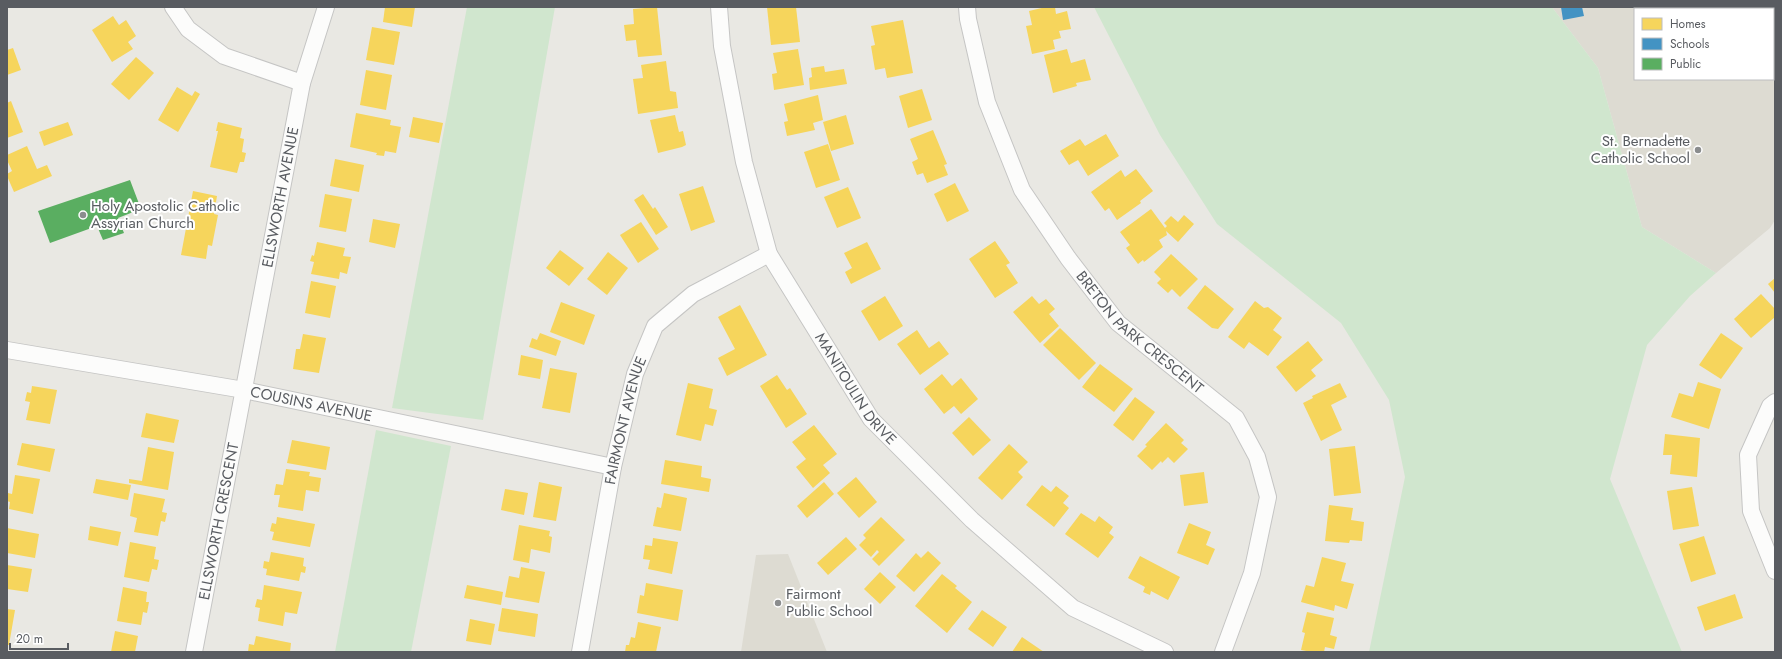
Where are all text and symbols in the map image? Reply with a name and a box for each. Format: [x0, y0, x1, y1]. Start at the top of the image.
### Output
legend [1634, 8, 1774, 80]
text: Homes [1670, 15, 1706, 33]
text: Schools [1670, 35, 1709, 53]
text: Public [1670, 55, 1701, 73]
street label: ELLSWORTH AVENUE [256, 125, 304, 269]
place label: St. Bernadette Catholic School [1591, 130, 1690, 169]
marker: St. Bernadette Catholic School [1693, 145, 1703, 155]
place label: Holy Apostolic Catholic Assyrian Church [91, 195, 240, 234]
marker: Holy Apostolic Catholic Assyrian Church [78, 210, 88, 220]
street label: BRETON PARK CRESCENT [1071, 266, 1208, 399]
street label: MANITOULIN DRIVE [809, 329, 902, 450]
street label: FAIRMONT AVENUE [599, 353, 652, 486]
street label: COUSINS AVENUE [248, 381, 374, 427]
street label: ELLSWORTH CRESCENT [193, 441, 244, 602]
place label: Fairmont Public School [786, 583, 872, 622]
marker: Fairmont Public School [773, 598, 783, 608]
scale bar [10, 625, 68, 651]
text: 20 m [16, 630, 43, 648]

